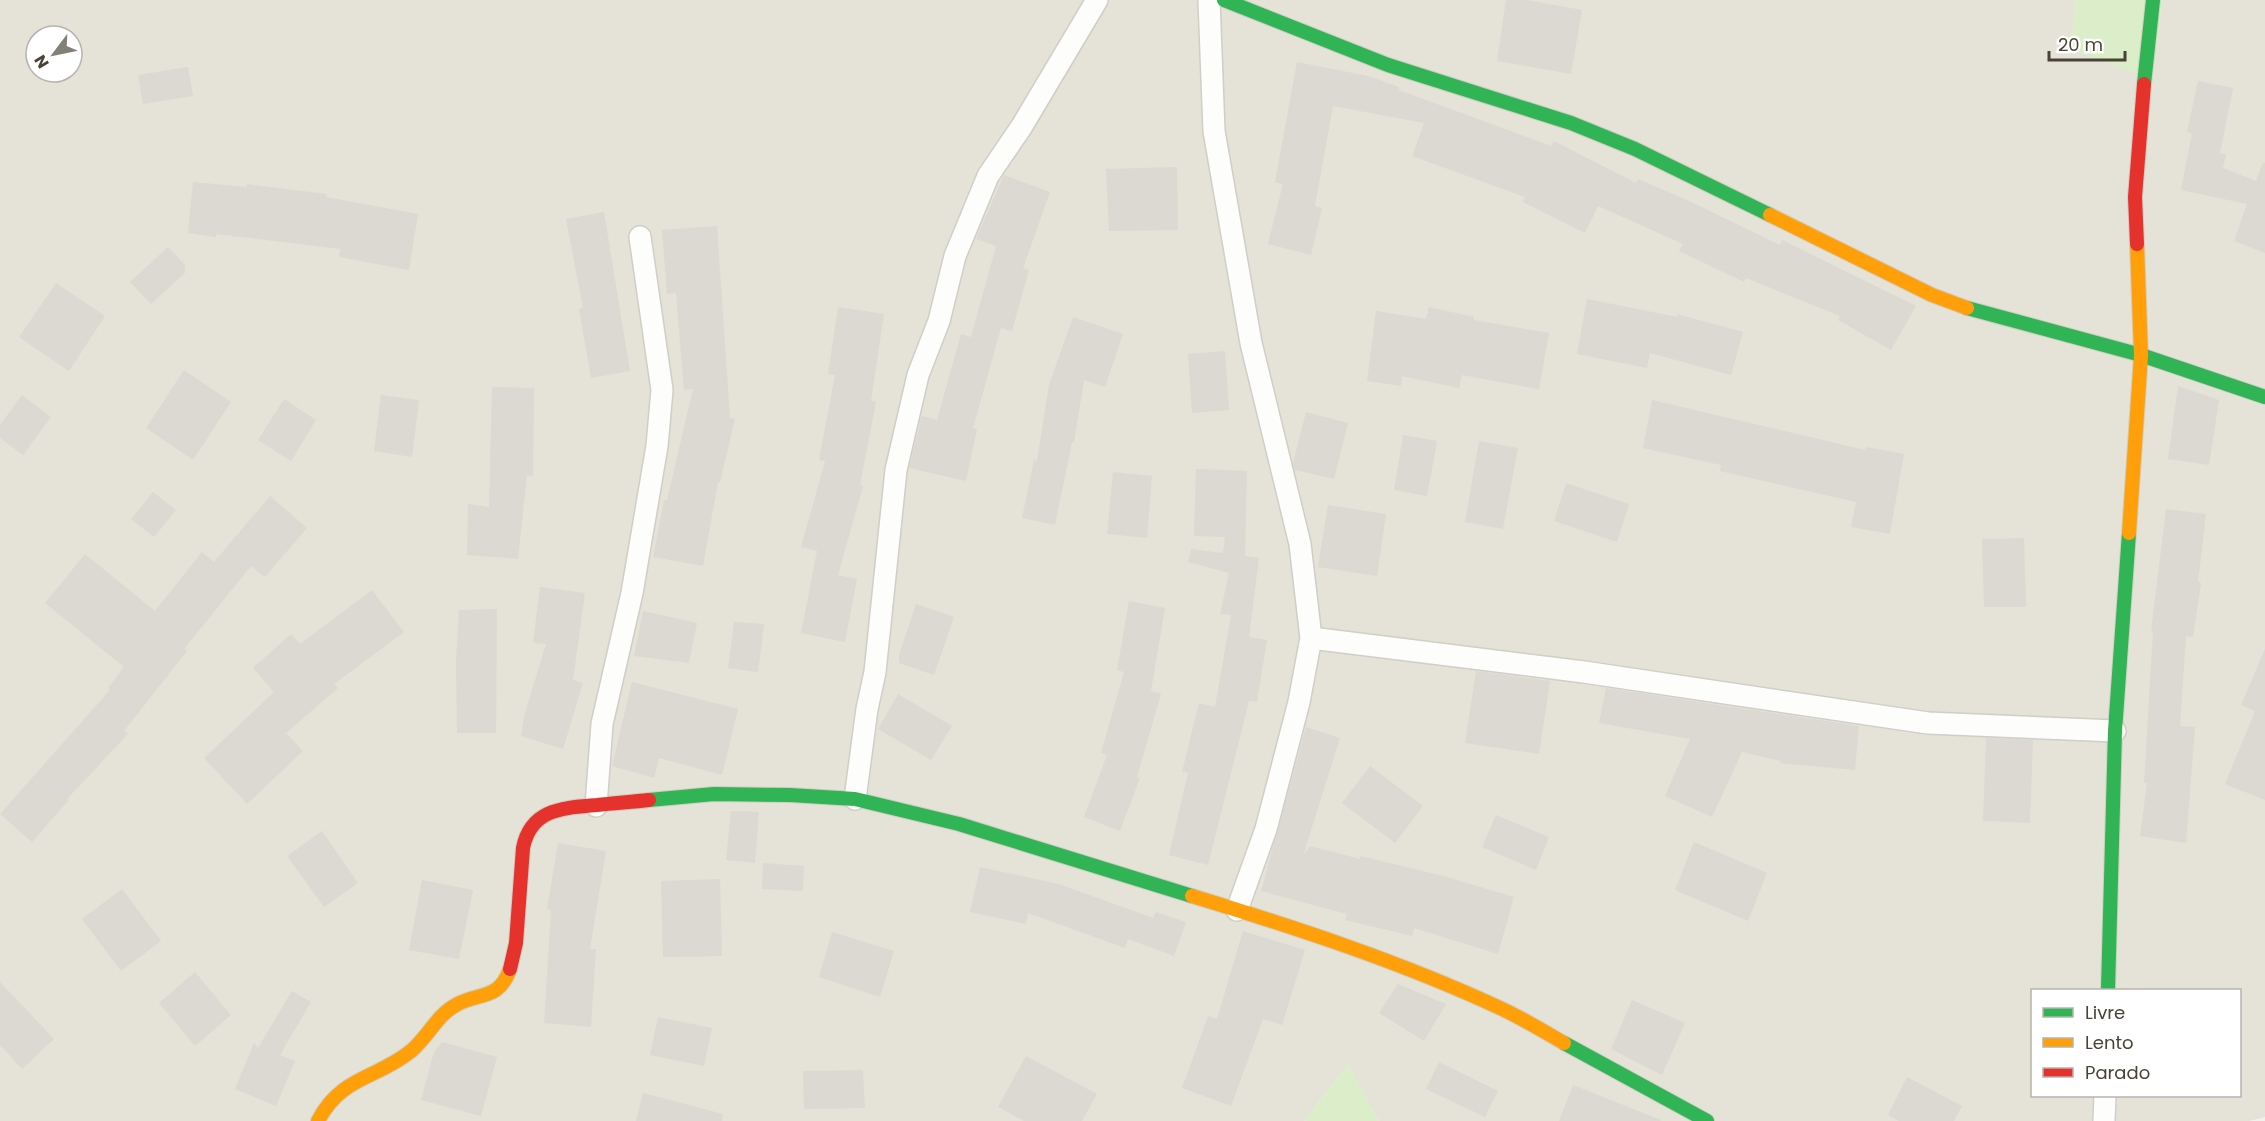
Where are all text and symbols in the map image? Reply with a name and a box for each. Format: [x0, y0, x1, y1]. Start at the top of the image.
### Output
north arrow [24, 24, 84, 84]
scale bar [2049, 24, 2126, 62]
text: 20 m [2058, 32, 2103, 57]
text: N [29, 50, 55, 73]
legend [2031, 989, 2241, 1097]
text: Livre [2085, 1000, 2125, 1025]
text: Lento [2085, 1030, 2134, 1055]
text: Parado [2085, 1060, 2150, 1085]

